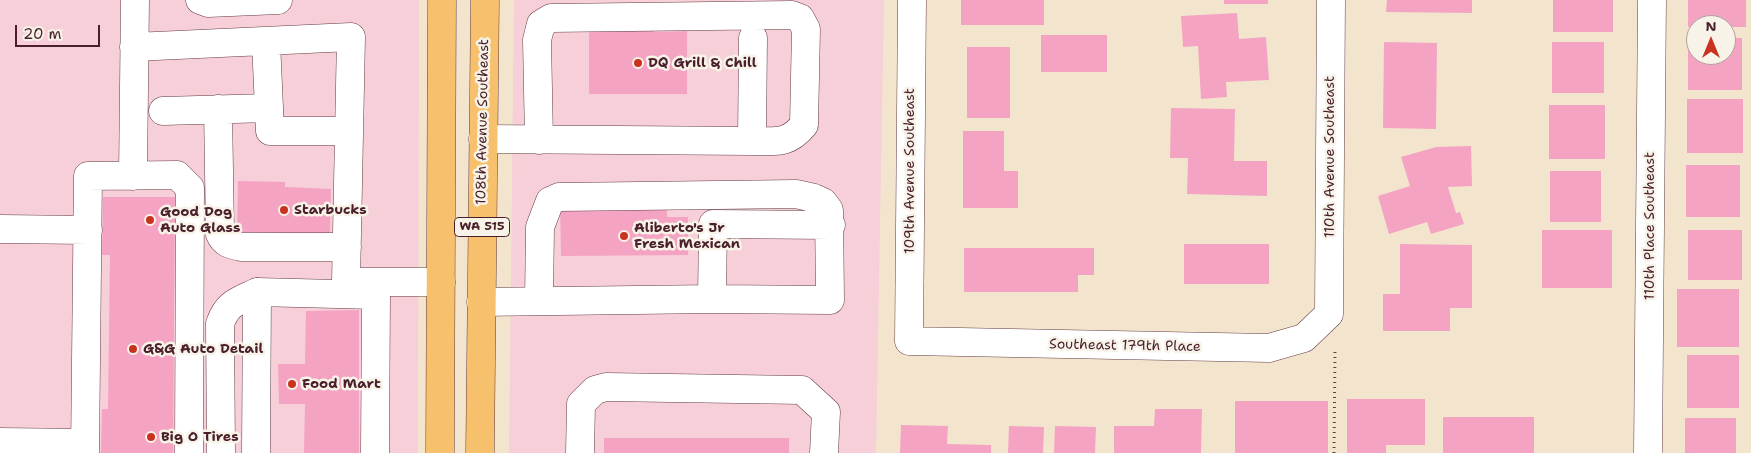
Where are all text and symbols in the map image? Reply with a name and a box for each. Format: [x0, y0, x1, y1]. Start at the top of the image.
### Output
scale bar [18, 15, 102, 47]
north arrow [1686, 15, 1736, 65]
text: N [1705, 17, 1717, 35]
text: 20 m [23, 24, 62, 44]
street label: 108th Avenue Southeast [473, 39, 493, 205]
place label: DQ Grill & Chill [648, 55, 757, 71]
marker: DQ Grill & Chill [632, 57, 644, 69]
street label: 110th Avenue Southeast [1322, 76, 1338, 238]
street label: 109th Avenue Southeast [902, 88, 918, 254]
street label: 110th Place Southeast [1642, 152, 1658, 300]
place label: Starbucks [294, 202, 367, 218]
place label: Good Dog Auto Glass [160, 204, 240, 236]
marker: Starbucks [278, 204, 290, 216]
marker: Good Dog Auto Glass [144, 214, 156, 226]
road number: WA 515 [454, 218, 510, 236]
place label: Aliberto's Jr Fresh Mexican [634, 220, 740, 252]
marker: Aliberto's Jr Fresh Mexican [618, 230, 630, 242]
street label: Southeast 179th Place [1049, 336, 1201, 356]
place label: G&G Auto Detail [143, 341, 263, 357]
marker: G&G Auto Detail [127, 343, 139, 355]
place label: Food Mart [302, 376, 381, 392]
marker: Food Mart [286, 378, 298, 390]
place label: Big O Tires [161, 429, 239, 445]
marker: Big O Tires [145, 431, 157, 443]

